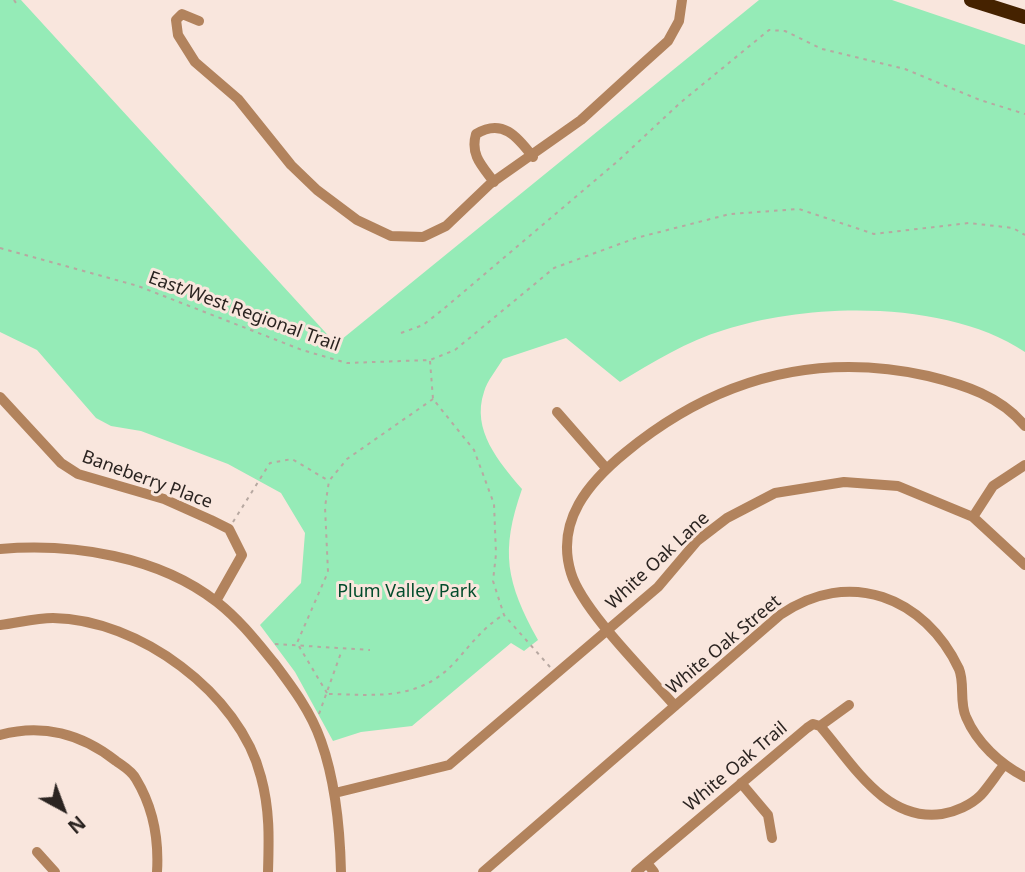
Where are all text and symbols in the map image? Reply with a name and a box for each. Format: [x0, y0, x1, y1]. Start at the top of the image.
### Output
street label: East/West Regional Trail [145, 267, 343, 357]
street label: Baneberry Place [79, 446, 215, 514]
street label: White Oak Lane [602, 508, 714, 614]
park label: Plum Valley Park [337, 581, 477, 603]
street label: White Oak Street [662, 591, 786, 699]
street label: White Oak Trail [680, 718, 792, 816]
north arrow [28, 774, 98, 844]
text: N [62, 810, 91, 840]

